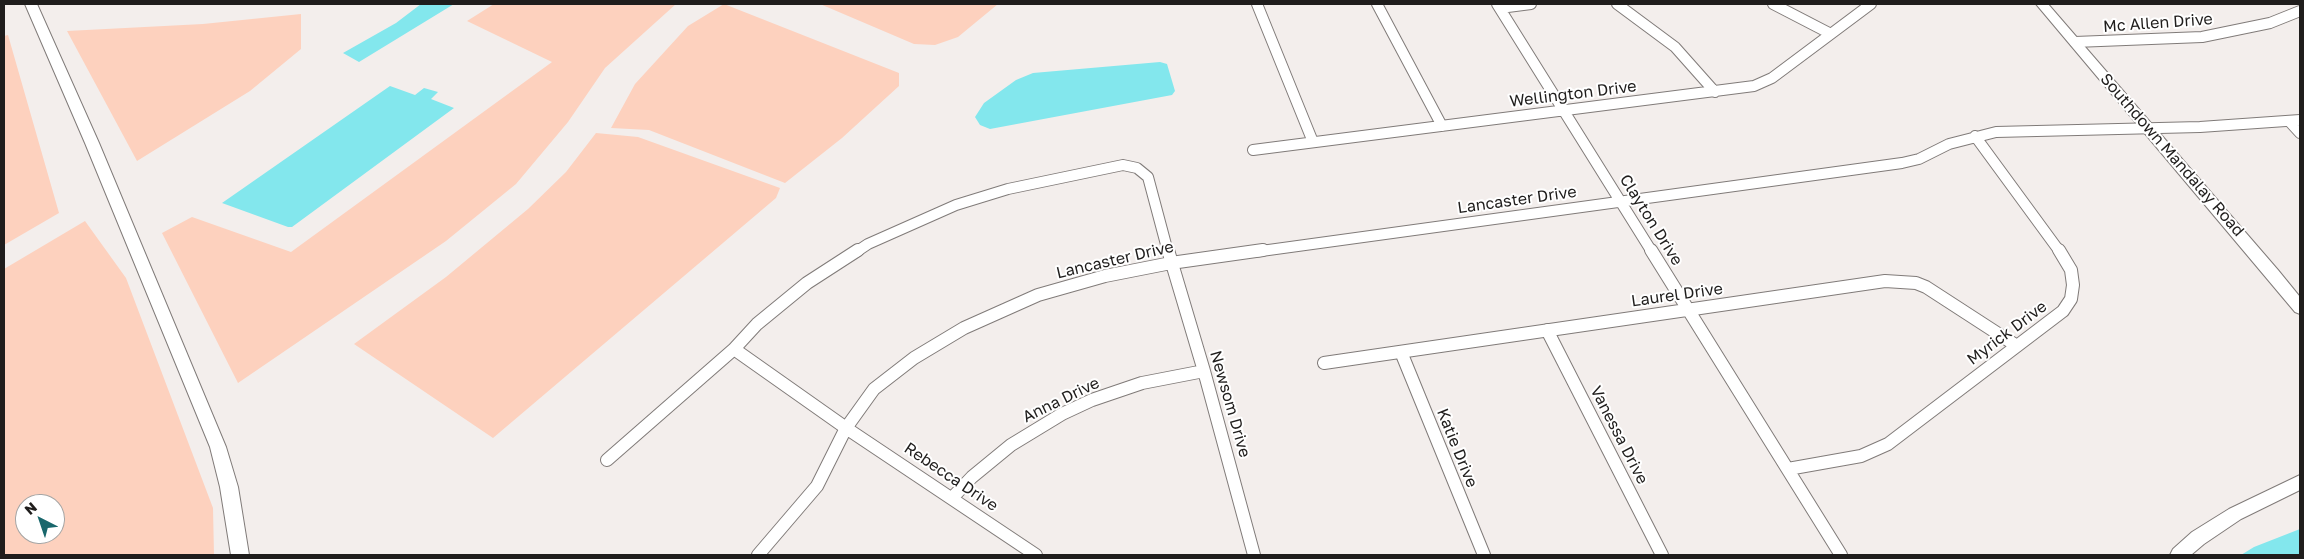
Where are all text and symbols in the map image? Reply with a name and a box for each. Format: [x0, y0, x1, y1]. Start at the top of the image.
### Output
street label: Mc Allen Drive [2103, 10, 2213, 36]
street label: Southdown Mandalay Road [2096, 70, 2248, 240]
street label: Wellington Drive [1508, 77, 1638, 111]
street label: Clayton Drive [1615, 171, 1687, 269]
street label: Lancaster Drive [1456, 182, 1578, 218]
street label: Lancaster Drive [1054, 237, 1176, 283]
street label: Laurel Drive [1630, 279, 1724, 311]
street label: Myrick Drive [1963, 297, 2051, 369]
street label: Newsom Drive [1206, 348, 1254, 460]
street label: Anna Drive [1019, 373, 1103, 427]
street label: Vanessa Drive [1586, 383, 1652, 487]
street label: Katie Drive [1432, 406, 1482, 490]
street label: Rebecca Drive [900, 438, 1002, 516]
north arrow [15, 494, 65, 544]
text: N [21, 498, 40, 518]

